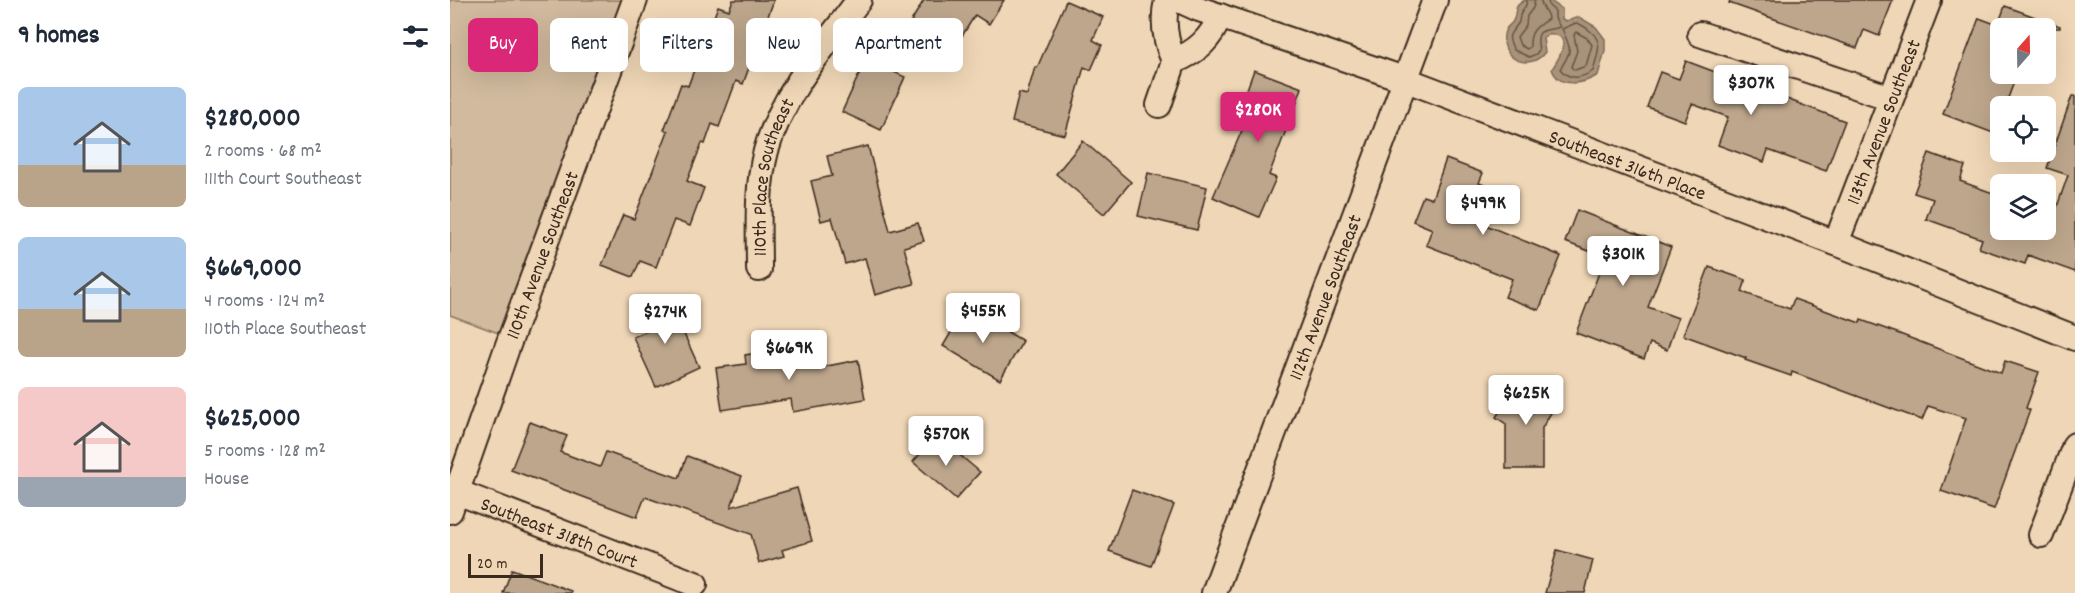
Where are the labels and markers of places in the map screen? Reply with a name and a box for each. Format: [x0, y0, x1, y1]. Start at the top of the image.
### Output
pin: $307K [1709, 65, 1793, 116]
pin: $280K [1216, 92, 1300, 143]
pin: $499K [1441, 185, 1525, 236]
pin: $301K [1581, 236, 1665, 287]
pin: $455K [941, 293, 1025, 344]
pin: $274K [623, 294, 707, 345]
pin: $669K [747, 330, 831, 381]
pin: $625K [1484, 375, 1568, 426]
pin: $570K [904, 416, 988, 467]

